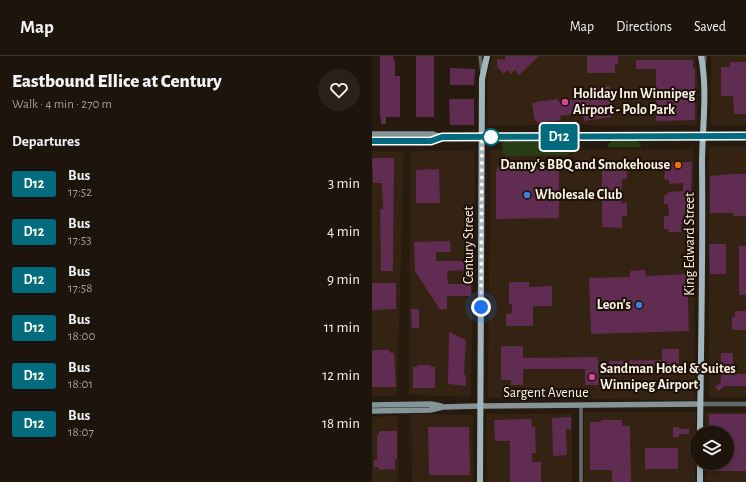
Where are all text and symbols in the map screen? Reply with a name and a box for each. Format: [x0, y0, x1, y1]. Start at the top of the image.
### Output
text: Map [20, 18, 54, 37]
text: Map [570, 20, 594, 34]
text: Directions [616, 20, 672, 34]
text: Saved [694, 20, 726, 34]
button: heart [318, 69, 360, 111]
text: Eastbound Ellice at Century [12, 72, 222, 91]
place label: Holiday Inn Winnipeg Airport - Polo Park [573, 87, 696, 117]
marker: Holiday Inn Winnipeg Airport - Polo Park [560, 97, 570, 107]
text: Walk · 4 min · 270 m [12, 98, 112, 111]
line badge: D12 [536, 124, 582, 150]
unlabelled marker [482, 128, 500, 146]
text: D12 [549, 130, 569, 144]
text: Departures [12, 134, 80, 149]
place label: Danny's BBQ and Smokehouse [500, 158, 670, 172]
marker: Danny's BBQ and Smokehouse [673, 160, 683, 170]
text: Bus [68, 168, 90, 183]
text: 3 min [328, 176, 360, 191]
text: D12 [24, 177, 44, 191]
text: 17:52 [68, 186, 92, 199]
place label: Wholesale Club [535, 188, 622, 202]
marker: Wholesale Club [522, 190, 532, 200]
street label: King Edward Street [683, 192, 697, 296]
street label: Century Street [462, 205, 476, 284]
text: Bus [68, 216, 90, 231]
text: 4 min [327, 224, 360, 239]
text: D12 [24, 225, 44, 239]
text: 17:53 [68, 234, 92, 247]
text: Bus [68, 264, 90, 279]
text: 9 min [327, 272, 360, 287]
text: D12 [24, 273, 44, 287]
text: 17:58 [68, 282, 92, 295]
your location [471, 297, 491, 317]
place label: Leon's [597, 298, 631, 312]
marker: Leon's [634, 300, 644, 310]
text: Bus [68, 312, 90, 327]
text: 11 min [324, 320, 360, 335]
text: D12 [24, 321, 44, 335]
text: 18:00 [68, 330, 95, 343]
text: Bus [68, 360, 90, 375]
place label: Sandman Hotel & Suites Winnipeg Airport [600, 362, 736, 392]
text: 12 min [322, 368, 360, 383]
text: D12 [24, 369, 44, 383]
marker: Sandman Hotel & Suites Winnipeg Airport [587, 372, 597, 382]
text: 18:01 [68, 378, 93, 391]
street label: Sargent Avenue [503, 386, 589, 400]
text: Bus [68, 408, 90, 423]
text: 18 min [322, 416, 360, 431]
text: D12 [24, 417, 44, 431]
text: 18:07 [68, 426, 94, 439]
map controls [690, 426, 734, 470]
button: layers [690, 426, 734, 470]

